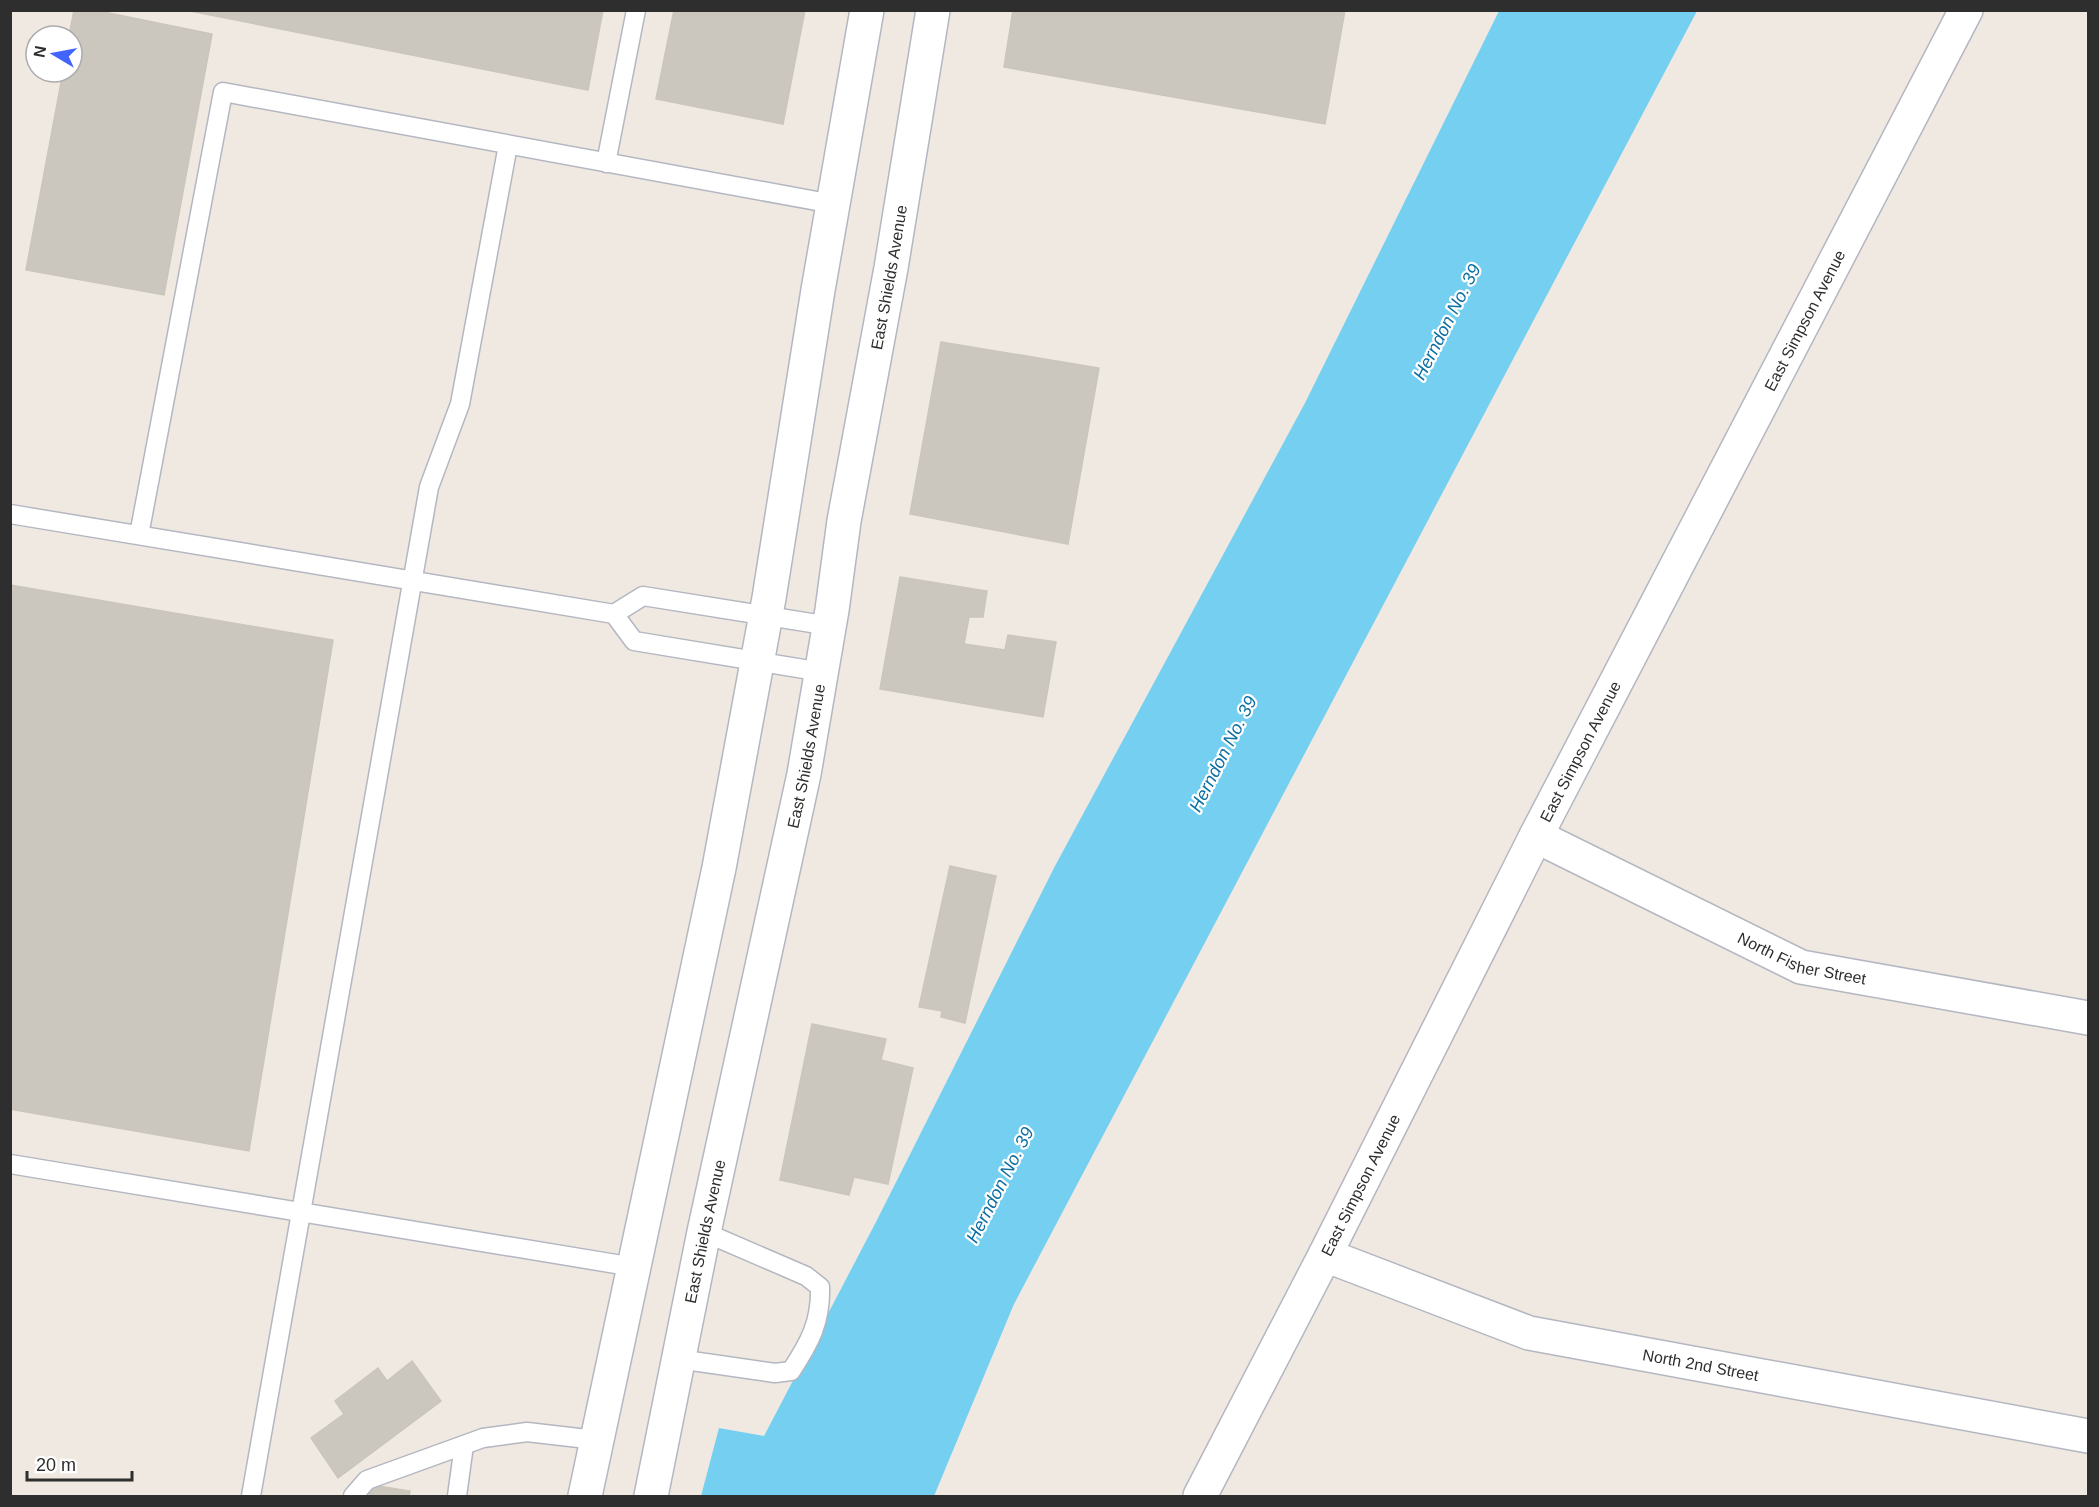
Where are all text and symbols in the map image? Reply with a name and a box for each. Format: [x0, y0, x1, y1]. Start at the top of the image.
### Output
north arrow [24, 24, 84, 84]
text: N [30, 44, 49, 59]
street label: East Shields Avenue [868, 204, 910, 351]
street label: East Simpson Avenue [1761, 247, 1848, 394]
water label: Herndon No. 39 [1409, 261, 1485, 383]
street label: East Simpson Avenue [1536, 678, 1624, 825]
street label: East Shields Avenue [784, 683, 828, 830]
water label: Herndon No. 39 [1185, 693, 1261, 815]
street label: North Fisher Street [1735, 929, 1868, 987]
street label: East Simpson Avenue [1318, 1111, 1403, 1259]
water label: Herndon No. 39 [962, 1124, 1038, 1246]
street label: East Shields Avenue [681, 1158, 728, 1305]
street label: North 2nd Street [1641, 1346, 1761, 1384]
scale bar [27, 1444, 132, 1482]
text: 20 m [36, 1455, 76, 1475]

